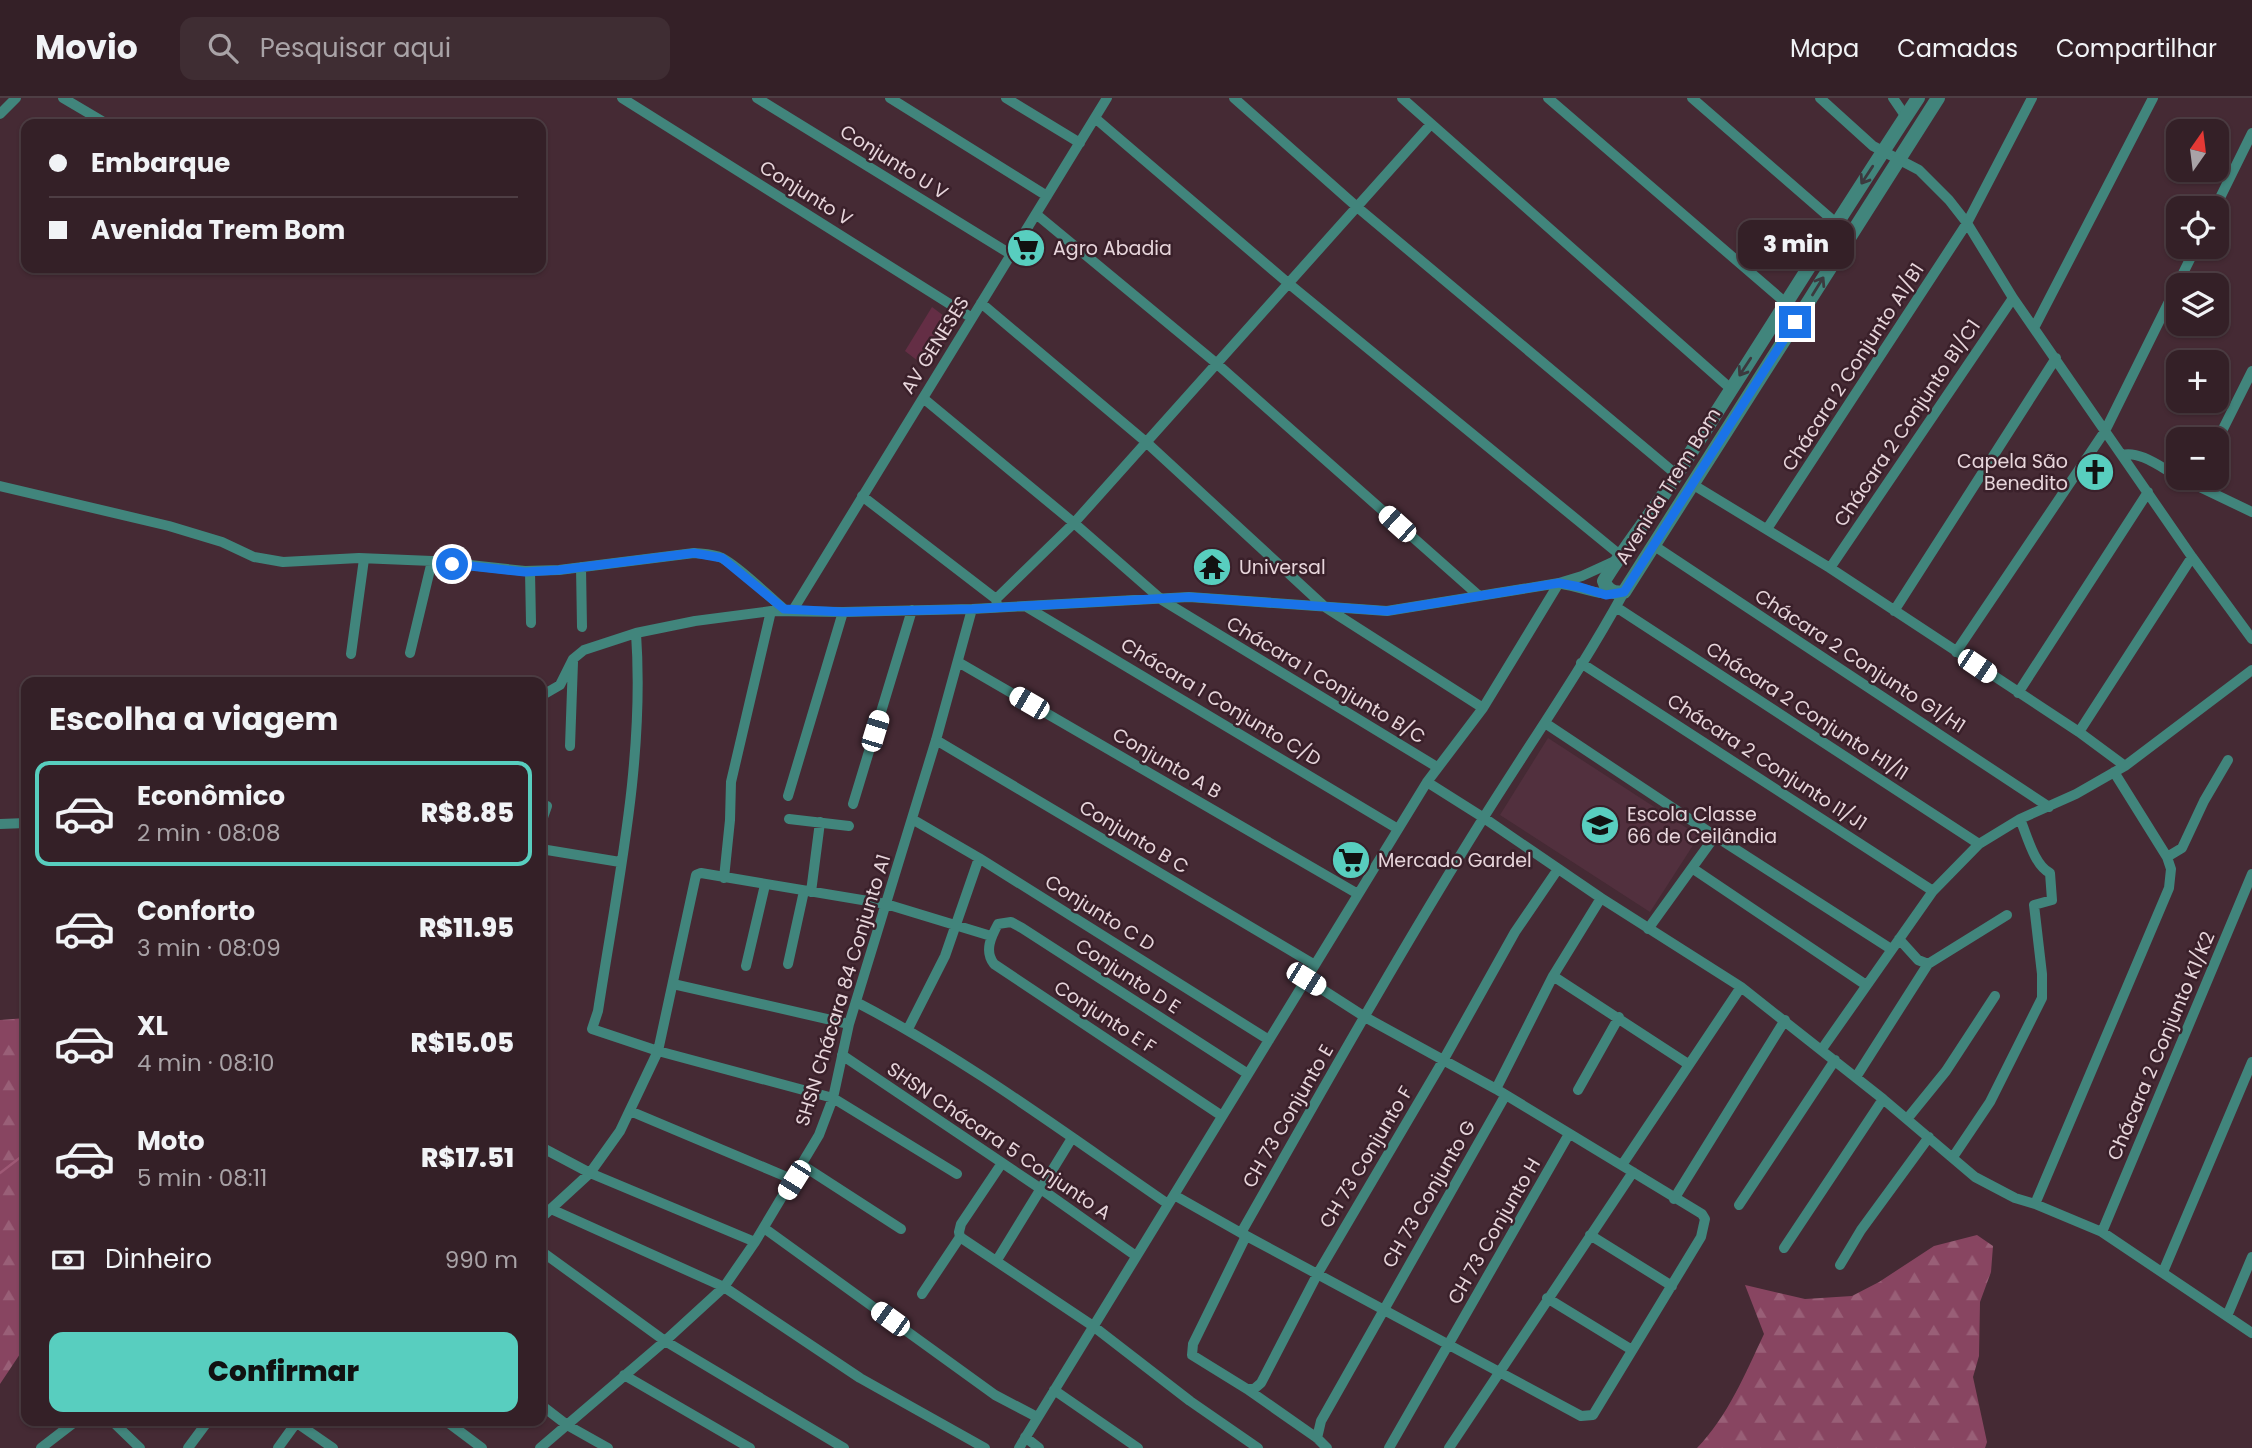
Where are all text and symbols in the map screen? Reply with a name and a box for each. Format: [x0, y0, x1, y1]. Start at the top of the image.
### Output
search box [180, 17, 670, 80]
text: Movio [35, 24, 138, 71]
icon: search [204, 29, 242, 67]
text: Pesquisar aqui [260, 30, 451, 66]
text: Mapa [1790, 32, 1859, 65]
text: Camadas [1897, 32, 2018, 65]
text: Compartilhar [2056, 32, 2217, 65]
street label: Conjunto U V [835, 118, 953, 206]
north arrow [2166, 119, 2230, 182]
map controls [2166, 119, 2229, 490]
text: Embarque [91, 145, 230, 181]
street label: Conjunto V [754, 154, 858, 232]
one-way arrow [1860, 165, 1874, 184]
button: locate [2166, 196, 2229, 259]
text: Avenida Trem Bom [91, 212, 345, 248]
callout: 3 min [1737, 220, 1853, 270]
supermarket icon: Agro Abadia [1005, 227, 1047, 269]
text: 3 min [1763, 228, 1829, 260]
place label: Agro Abadia [1053, 235, 1172, 262]
street label: Chácara 2 Conjunto A1/B1 [1776, 258, 1930, 476]
button: layers [2166, 273, 2229, 336]
one-way arrow [1810, 277, 1825, 296]
street label: AV GENESES [894, 291, 976, 399]
route end [1779, 306, 1811, 338]
street label: Chácara 2 Conjunto B1/C1 [1827, 314, 1987, 532]
button: + [2166, 350, 2229, 413]
one-way arrow [1738, 357, 1752, 377]
street label: Avenida Trem Bom [1609, 403, 1727, 569]
button: − [2166, 427, 2229, 490]
place label: Capela São Benedito [1957, 448, 2068, 497]
church icon: Capela São Benedito [2074, 451, 2116, 493]
car [1375, 502, 1420, 546]
temple icon: Universal [1191, 546, 1233, 588]
route start [436, 548, 468, 580]
place label: Universal [1239, 554, 1326, 581]
street label: Chácara 2 Conjunto G1/H1 [1749, 583, 1971, 739]
street label: Chácara 1 Conjunto B/C [1221, 610, 1431, 750]
street label: Chácara 1 Conjunto C/D [1116, 631, 1326, 773]
street label: Chácara 2 Conjunto H1/I1 [1701, 635, 1913, 787]
car [1954, 646, 2001, 686]
car [1006, 683, 1053, 723]
street label: Chácara 2 Conjunto I1/J1 [1662, 687, 1872, 837]
text: Escolha a viagem [49, 696, 338, 741]
car [859, 708, 892, 754]
street label: Conjunto A B [1108, 721, 1226, 805]
text: Econômico [137, 778, 285, 814]
icon: car [53, 782, 116, 845]
street label: Conjunto B C [1074, 794, 1194, 880]
text: R$8.85 [421, 795, 514, 831]
place label: Escola Classe 66 de Ceilândia [1627, 801, 1777, 850]
school or university icon: Escola Classe 66 de Ceilândia [1579, 804, 1621, 846]
text: 2 min · 08:08 [137, 817, 280, 849]
supermarket icon: Mercado Gardel [1330, 839, 1372, 881]
place label: Mercado Gardel [1378, 847, 1532, 874]
street label: SHSN Chácara 84 Conjunto A1 [789, 851, 897, 1129]
street label: Conjunto C D [1040, 868, 1160, 958]
text: Conforto [137, 893, 255, 929]
icon: car [53, 897, 116, 960]
text: R$11.95 [419, 910, 514, 946]
street label: Chácara 2 Conjunto K1/K2 [2101, 927, 2222, 1165]
text: 3 min · 08:09 [137, 932, 281, 964]
street label: Conjunto D E [1070, 932, 1186, 1020]
car [1283, 959, 1330, 999]
street label: Conjunto E F [1049, 974, 1161, 1060]
text: XL [137, 1008, 168, 1044]
icon: car [53, 1012, 116, 1075]
text: R$15.05 [411, 1025, 514, 1061]
street label: CH 73 Conjunto E [1236, 1039, 1340, 1193]
text: 4 min · 08:10 [137, 1047, 275, 1079]
street label: SHSN Chácara 5 Conjunto A [882, 1056, 1117, 1226]
street label: CH 73 Conjunto F [1313, 1081, 1419, 1233]
street label: CH 73 Conjunto G [1376, 1115, 1482, 1273]
text: Moto [137, 1123, 205, 1159]
icon: car [53, 1127, 116, 1190]
text: R$17.51 [421, 1140, 514, 1176]
street label: CH 73 Conjunto H [1441, 1153, 1547, 1309]
car [774, 1157, 815, 1203]
text: 5 min · 08:11 [137, 1162, 267, 1194]
icon: cash [49, 1241, 87, 1279]
text: Dinheiro [105, 1241, 212, 1277]
text: 990 m [445, 1244, 518, 1276]
car [867, 1298, 914, 1340]
button: Confirmar [49, 1332, 518, 1412]

